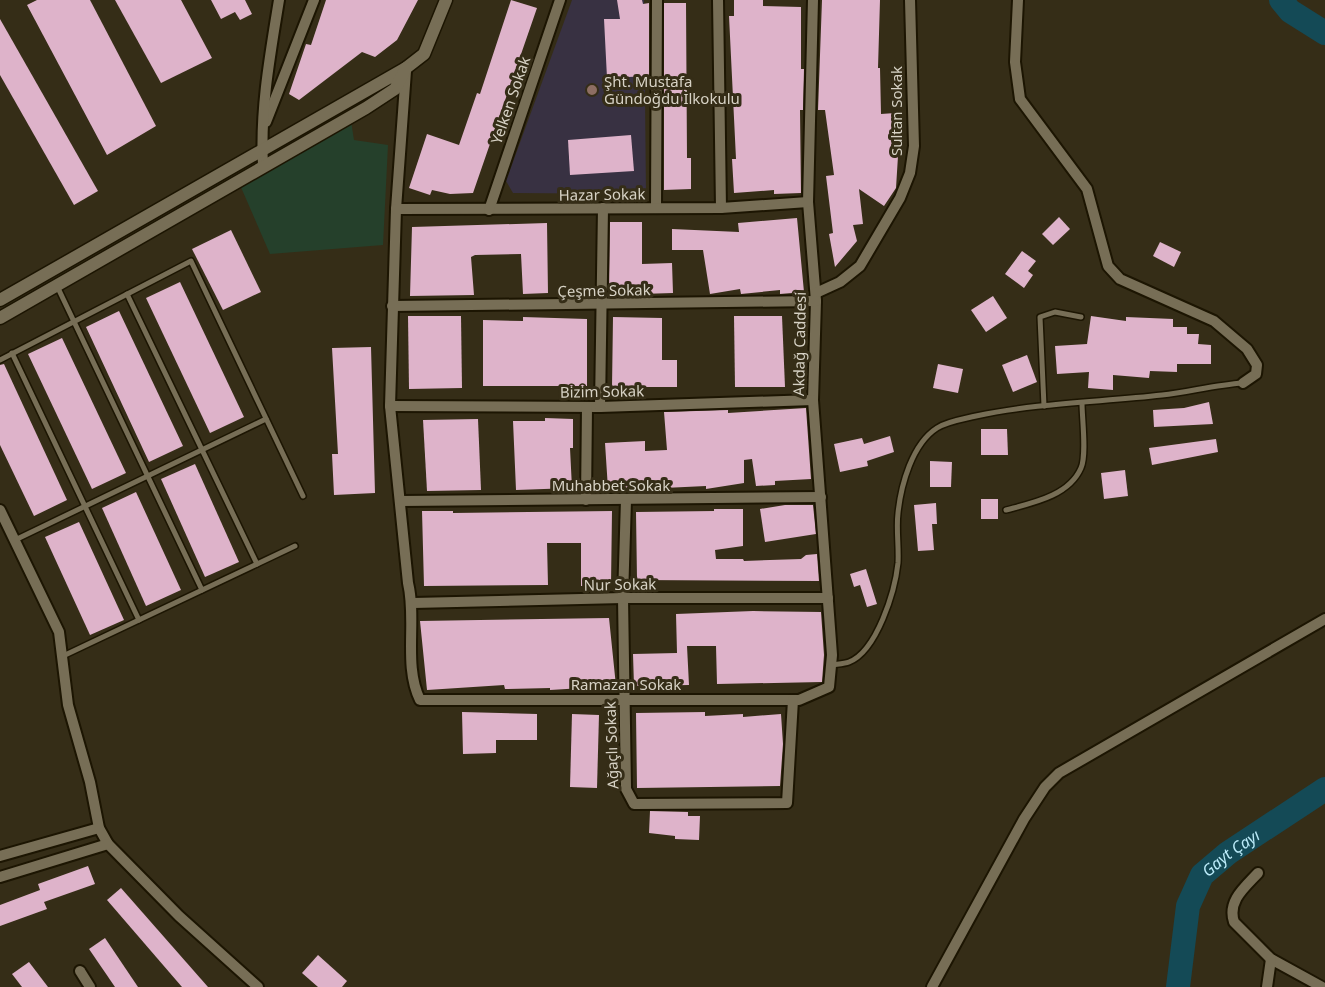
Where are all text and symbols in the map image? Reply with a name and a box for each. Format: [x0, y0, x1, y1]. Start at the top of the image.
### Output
street label: Yelken Sokak [486, 54, 534, 146]
street label: Sultan Sokak [886, 66, 906, 156]
place label: Şht. Mustafa Gündoğdu İlkokulu [604, 71, 740, 108]
marker: Şht. Mustafa Gündoğdu İlkokulu [585, 83, 599, 97]
street label: Hazar Sokak [558, 183, 646, 205]
street label: Çeşme Sokak [557, 279, 651, 301]
street label: Akdağ Caddesi [788, 292, 810, 396]
street label: Bizim Sokak [560, 380, 644, 402]
street label: Muhabbet Sokak [552, 475, 670, 495]
street label: Nur Sokak [584, 573, 656, 595]
street label: Ramazan Sokak [571, 674, 681, 694]
street label: Ağaçlı Sokak [599, 701, 623, 789]
water label: Gayt Çayı [1197, 824, 1264, 882]

